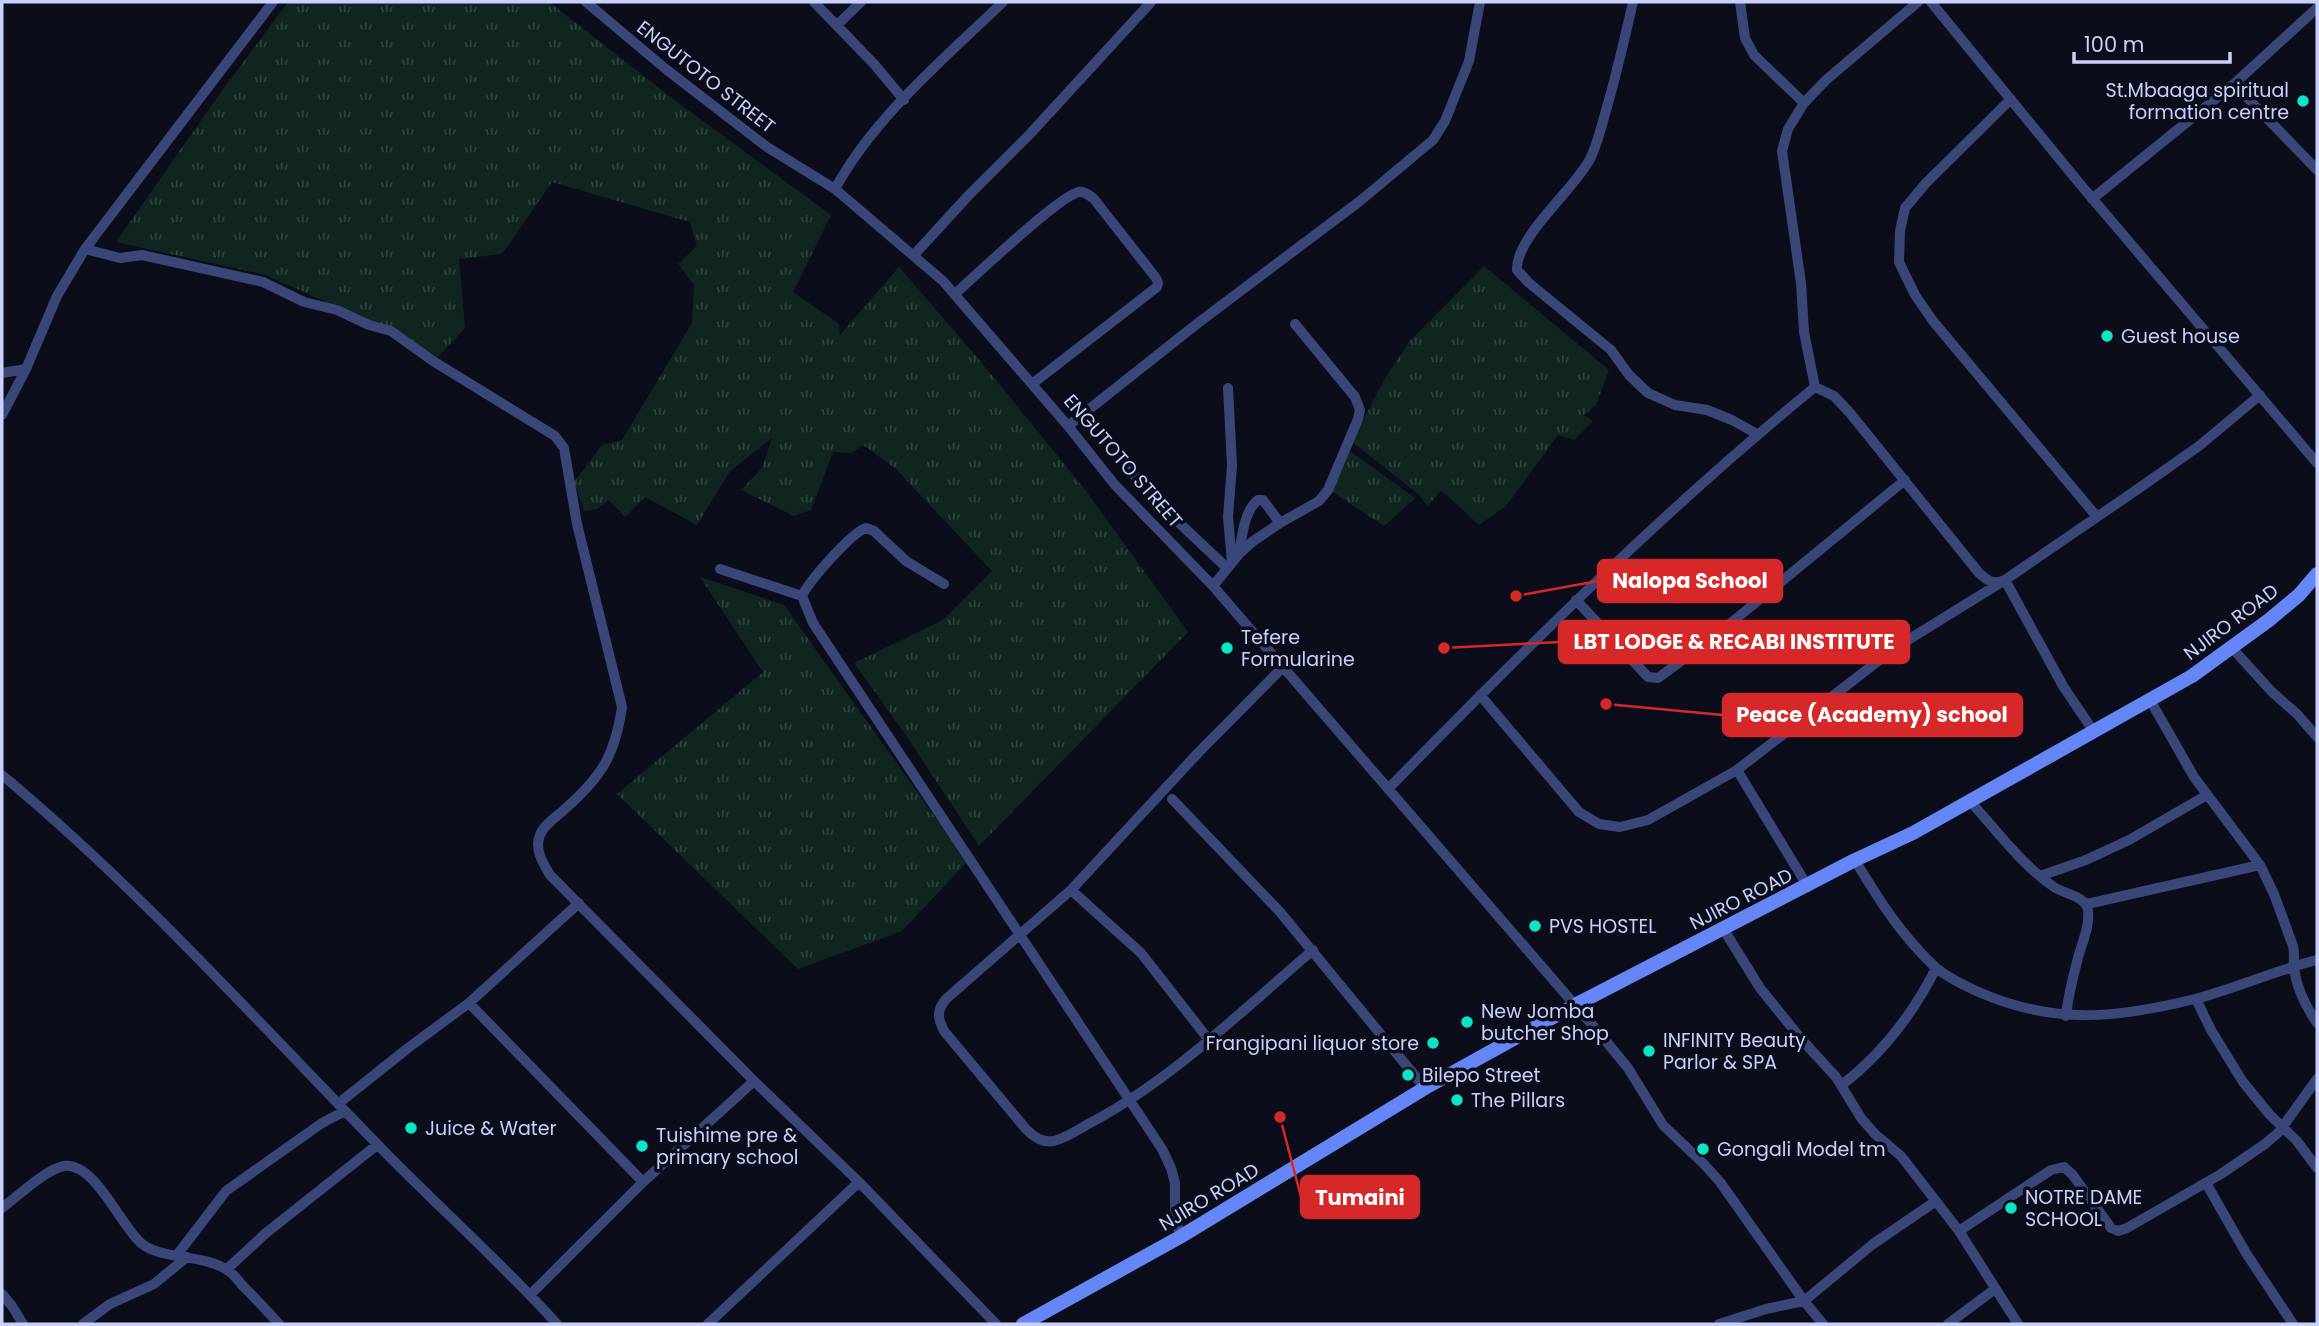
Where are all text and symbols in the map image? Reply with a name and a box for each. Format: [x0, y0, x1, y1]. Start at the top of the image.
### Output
street label: ENGUTOTO STREET [631, 14, 781, 140]
scale bar [2074, 21, 2230, 65]
text: 100 m [2084, 30, 2144, 59]
place label: St.Mbaaga spiritual formation centre [2105, 77, 2289, 126]
marker: St.Mbaaga spiritual formation centre [2295, 93, 2311, 109]
place label: Guest house [2121, 323, 2240, 350]
marker: Guest house [2099, 328, 2115, 344]
street label: ENGUTOTO STREET [1057, 388, 1189, 534]
callout: Nalopa School [1598, 560, 1782, 602]
text: Nalopa School [1612, 566, 1768, 595]
street label: NJIRO ROAD [2178, 577, 2284, 667]
callout: LBT LODGE & RECABI INSTITUTE [1559, 621, 1909, 663]
place label: Tefere Formularine [1241, 624, 1355, 673]
text: LBT LODGE & RECABI INSTITUTE [1573, 627, 1895, 656]
marker: Tefere Formularine [1219, 640, 1235, 656]
callout: Peace (Academy) school [1723, 694, 2022, 736]
text: Peace (Academy) school [1736, 700, 2008, 729]
street label: NJIRO ROAD [1685, 861, 1797, 937]
place label: PVS HOSTEL [1549, 913, 1657, 940]
marker: PVS HOSTEL [1527, 918, 1543, 934]
place label: New Jomba butcher Shop [1481, 998, 1609, 1047]
marker: New Jomba butcher Shop [1459, 1014, 1475, 1030]
place label: INFINITY Beauty Parlor & SPA [1663, 1027, 1806, 1076]
place label: Frangipani liquor store [1206, 1030, 1419, 1057]
marker: Frangipani liquor store [1425, 1035, 1441, 1051]
marker: INFINITY Beauty Parlor & SPA [1641, 1043, 1657, 1059]
place label: Bilepo Street [1422, 1062, 1541, 1089]
marker: Bilepo Street [1400, 1067, 1416, 1083]
place label: The Pillars [1471, 1087, 1565, 1114]
marker: The Pillars [1449, 1092, 1465, 1108]
place label: Juice & Water [425, 1115, 557, 1142]
marker: Juice & Water [403, 1120, 419, 1136]
place label: Tuishime pre & primary school [656, 1122, 798, 1171]
place label: Gongali Model tm [1717, 1136, 1886, 1163]
marker: Tuishime pre & primary school [634, 1138, 650, 1154]
marker: Gongali Model tm [1695, 1141, 1711, 1157]
street label: NJIRO ROAD [1154, 1156, 1264, 1238]
callout: Tumaini [1301, 1176, 1419, 1218]
text: Tumaini [1315, 1183, 1405, 1212]
place label: NOTRE DAME SCHOOL [2025, 1184, 2142, 1233]
marker: NOTRE DAME SCHOOL [2003, 1200, 2019, 1216]

